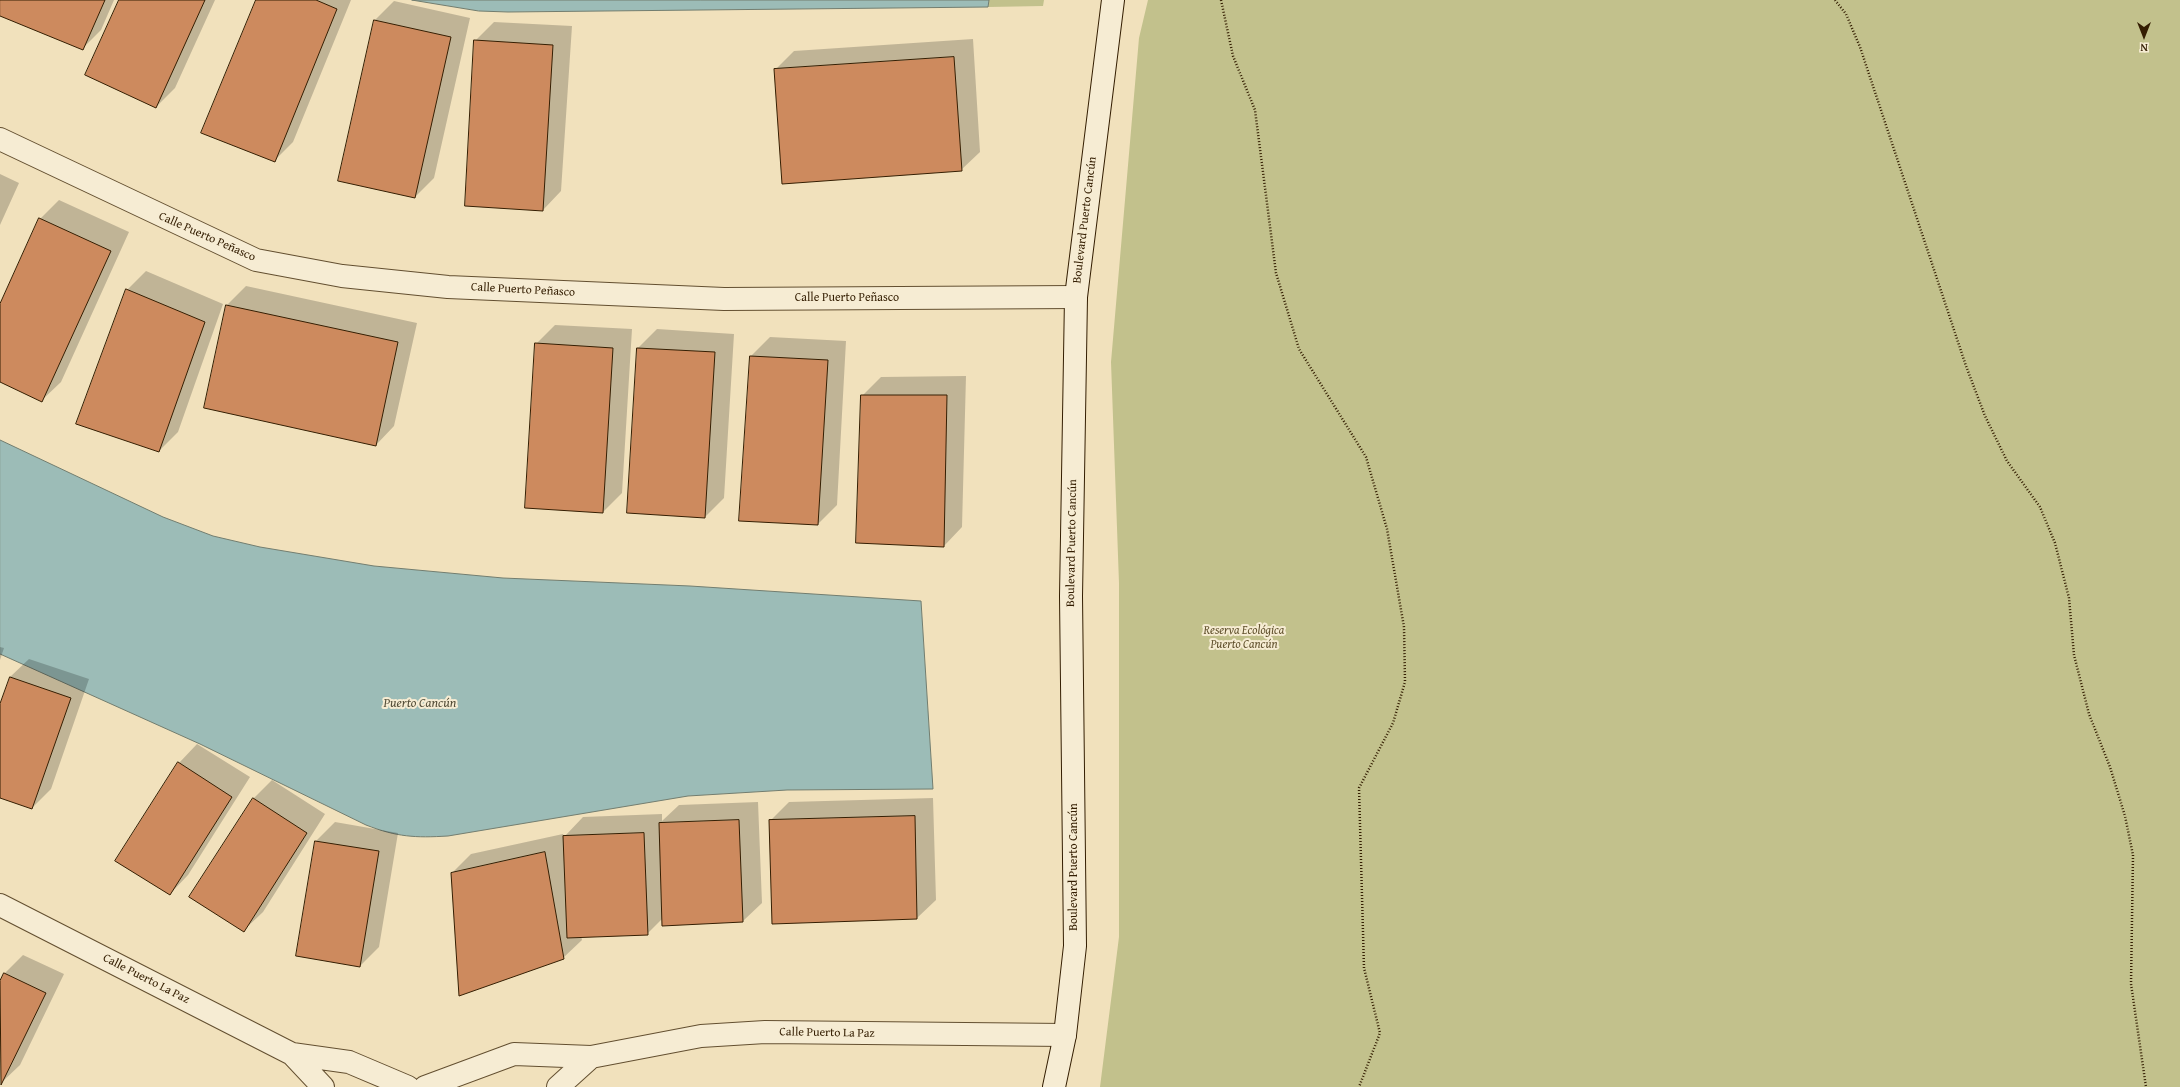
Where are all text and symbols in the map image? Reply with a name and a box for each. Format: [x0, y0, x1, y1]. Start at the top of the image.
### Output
north arrow [2124, 16, 2164, 56]
text: N [2140, 40, 2148, 56]
street label: Boulevard Puerto Cancún [1070, 156, 1100, 284]
street label: Calle Puerto Peñasco [156, 209, 258, 265]
street label: Calle Puerto Peñasco [470, 280, 576, 300]
street label: Calle Puerto Peñasco [795, 291, 899, 305]
street label: Boulevard Puerto Cancún [1064, 479, 1080, 607]
park label: Reserva Ecológica Puerto Cancún [1204, 624, 1284, 652]
water label: Puerto Cancún [384, 696, 456, 712]
street label: Boulevard Puerto Cancún [1067, 803, 1081, 931]
street label: Calle Puerto La Paz [100, 951, 192, 1007]
street label: Calle Puerto La Paz [779, 1025, 875, 1041]

